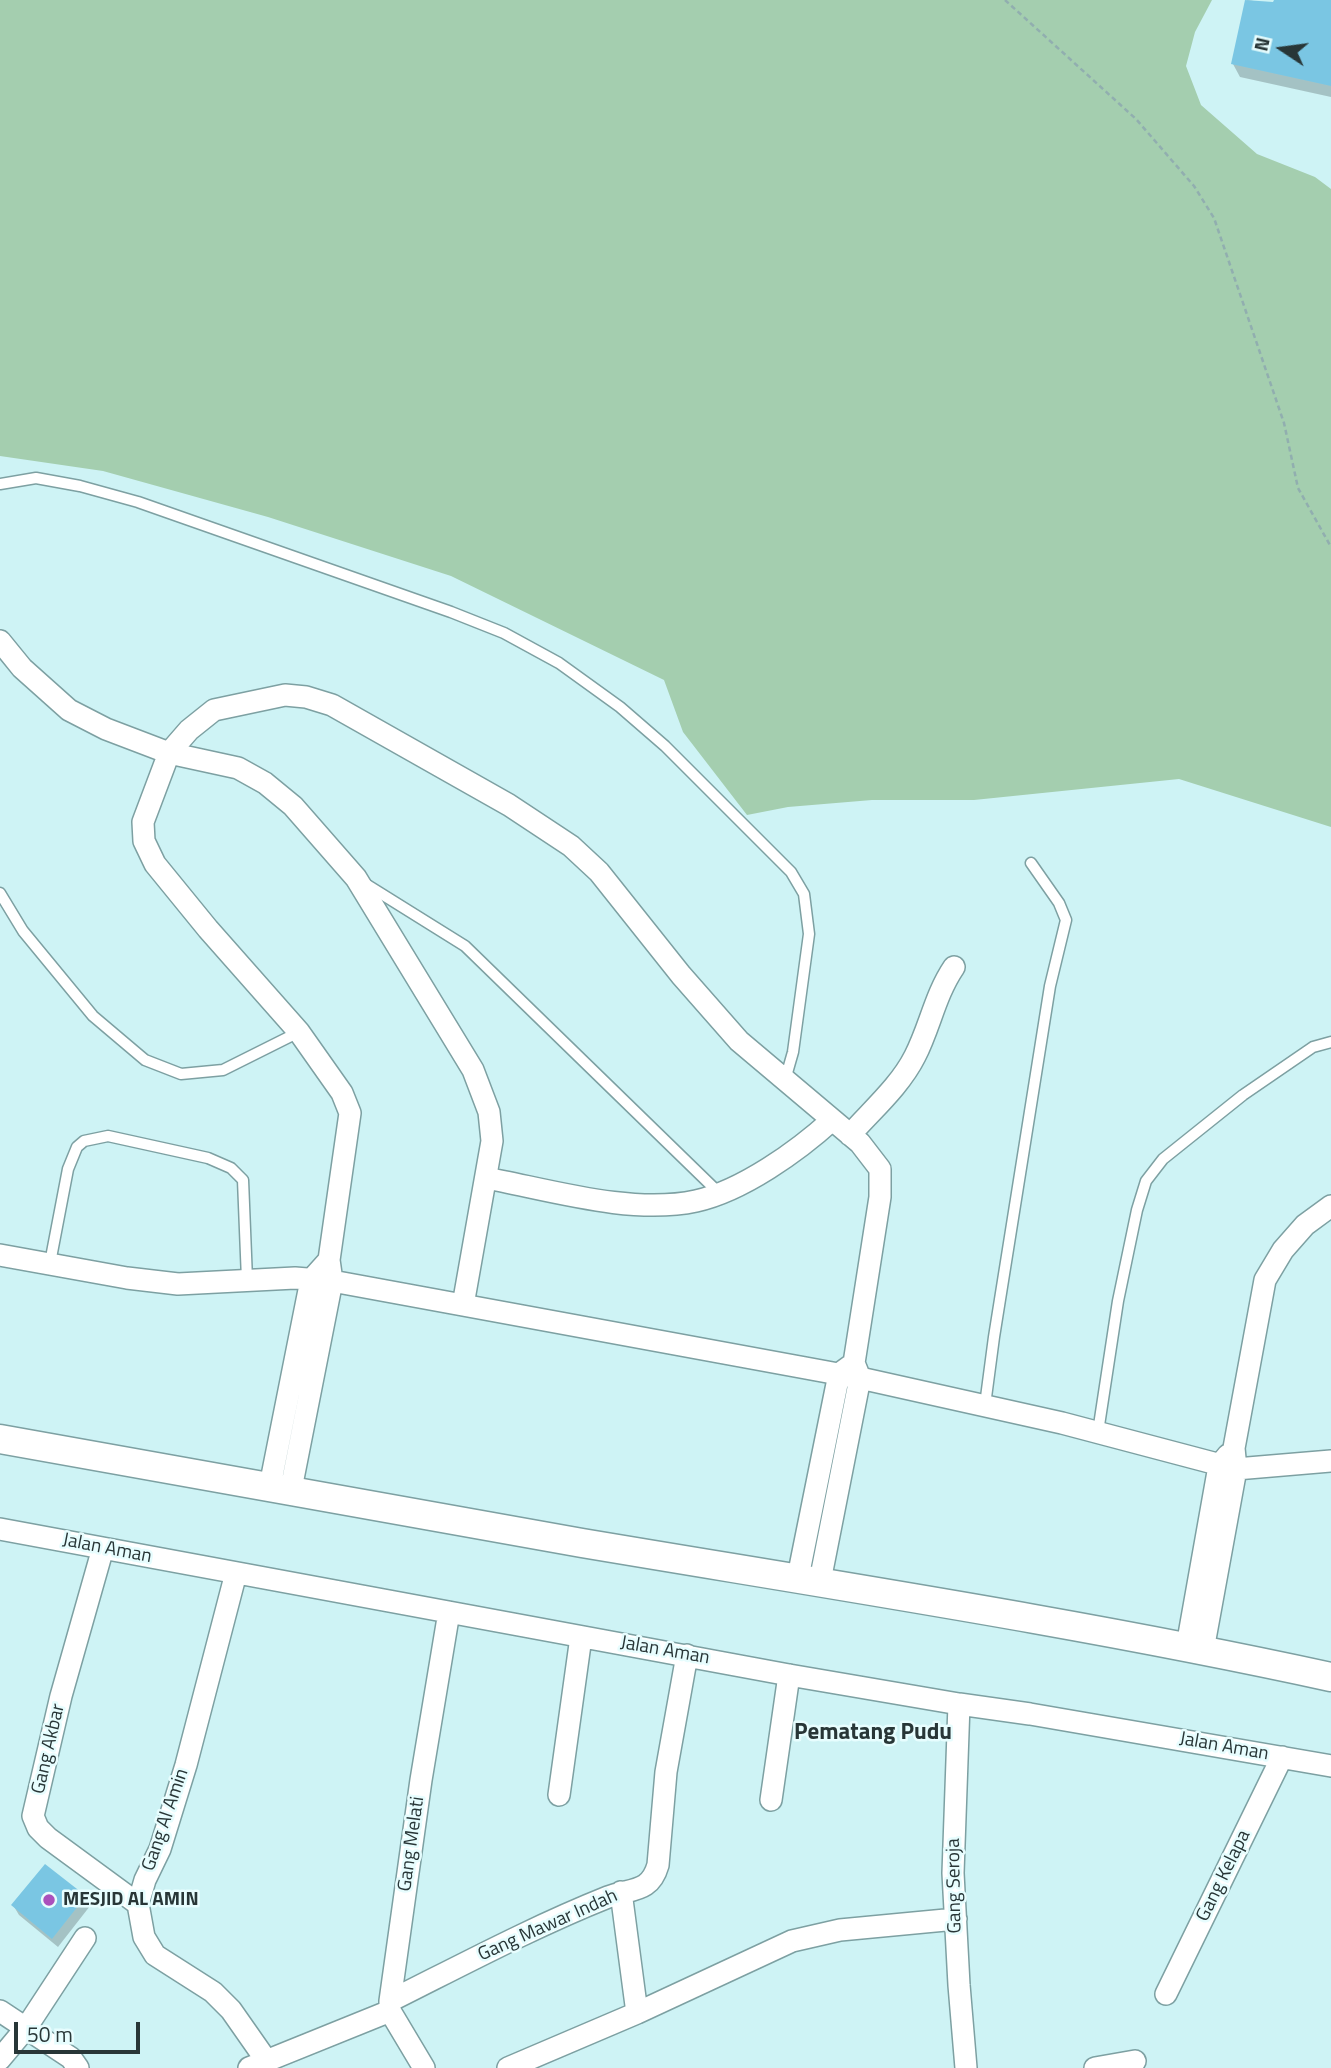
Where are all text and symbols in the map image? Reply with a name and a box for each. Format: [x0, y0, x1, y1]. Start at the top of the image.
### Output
north arrow [1247, 14, 1317, 84]
text: N [1245, 34, 1277, 54]
street label: Jalan Aman [61, 1529, 153, 1569]
street label: Jalan Aman [619, 1632, 711, 1670]
street label: Gang Akbar [28, 1702, 70, 1796]
district label: Pematang Pudu [794, 1719, 952, 1747]
street label: Jalan Aman [1178, 1728, 1270, 1766]
street label: Gang Al Amin [138, 1766, 194, 1874]
street label: Gang Melati [394, 1795, 430, 1893]
street label: Gang Kelapa [1192, 1827, 1256, 1925]
street label: Gang Seroja [943, 1838, 967, 1934]
street label: Gang Mawar Indah [475, 1885, 621, 1967]
place label: MESJID AL AMIN [63, 1889, 199, 1911]
marker: MESJID AL AMIN [41, 1892, 57, 1908]
scale bar [18, 2008, 144, 2052]
text: 50 m [27, 2018, 73, 2050]

